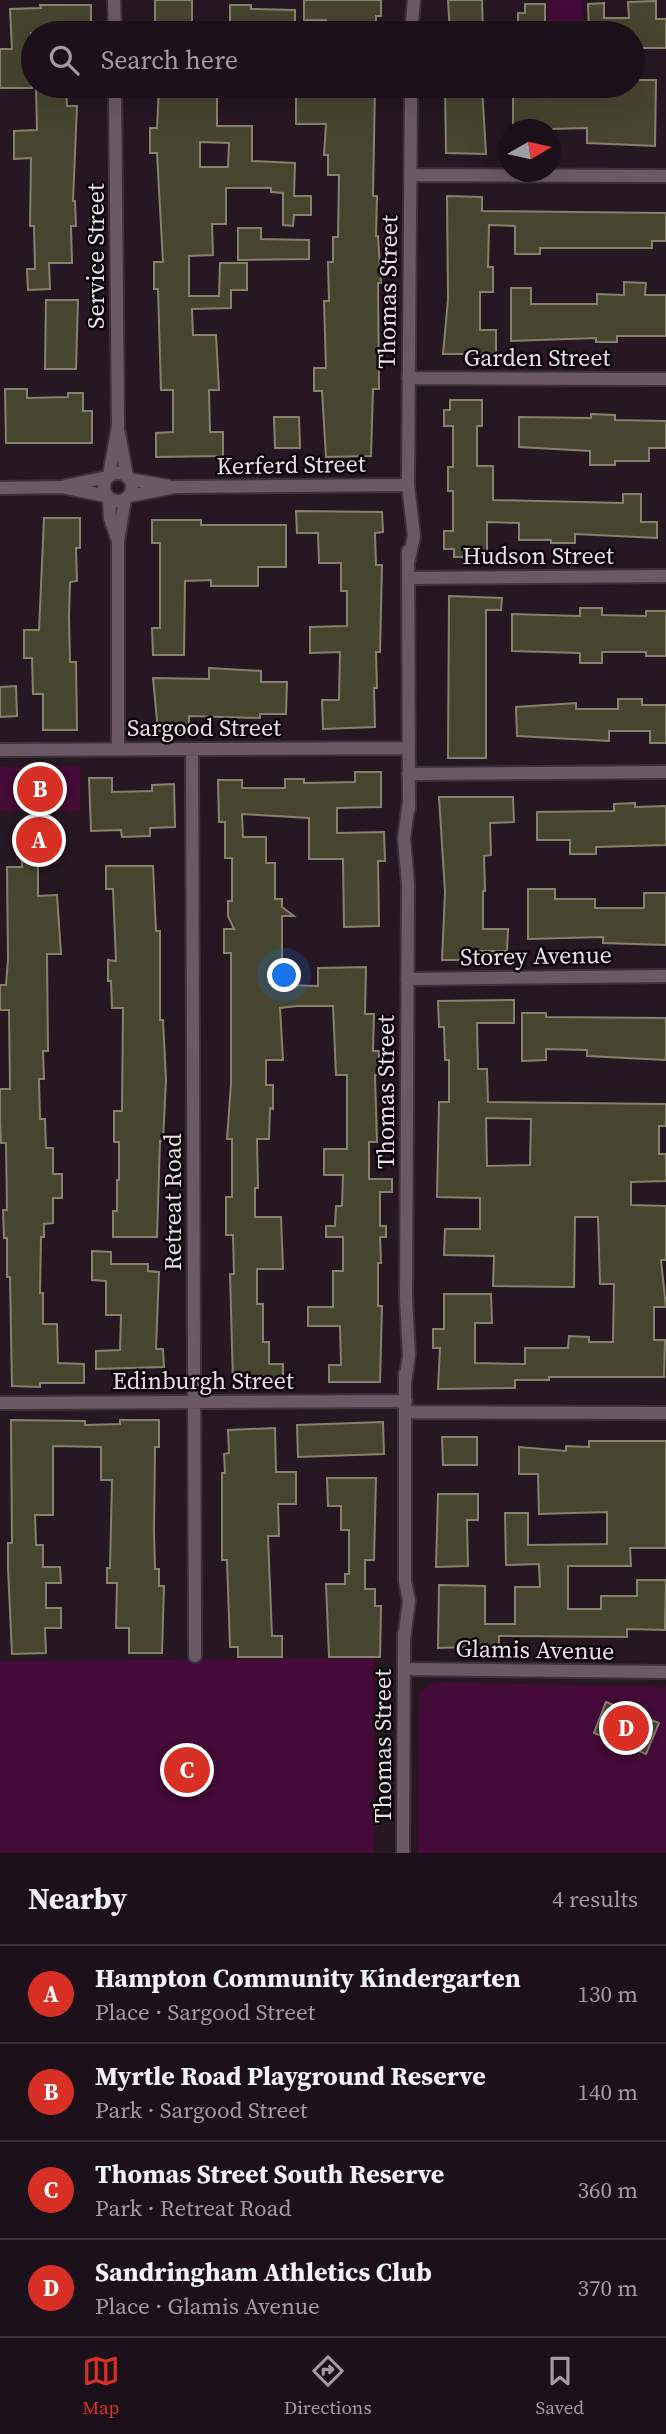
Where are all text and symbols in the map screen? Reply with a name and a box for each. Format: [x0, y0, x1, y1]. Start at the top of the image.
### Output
search box [21, 21, 645, 98]
icon: search [45, 41, 83, 79]
text: Search here [101, 42, 238, 78]
north arrow [498, 119, 561, 182]
street label: Service Street [79, 183, 112, 329]
street label: Thomas Street [370, 215, 405, 369]
street label: Garden Street [464, 341, 610, 374]
street label: Kerferd Street [216, 447, 366, 482]
street label: Hudson Street [462, 539, 614, 572]
street label: Sargood Street [127, 711, 281, 744]
pin: B [17, 763, 63, 815]
pin: A [16, 814, 62, 866]
street label: Storey Avenue [460, 938, 612, 973]
your location [267, 958, 301, 992]
street label: Thomas Street [369, 1015, 402, 1169]
street label: Retreat Road [156, 1133, 189, 1271]
street label: Edinburgh Street [112, 1364, 294, 1397]
street label: Glamis Avenue [455, 1632, 615, 1667]
street label: Thomas Street [366, 1669, 399, 1823]
pin: D [603, 1702, 649, 1754]
pin: C [164, 1744, 210, 1796]
text: Nearby [28, 1878, 127, 1919]
text: 4 results [552, 1883, 638, 1915]
text: Hampton Community Kindergarten [95, 1960, 521, 1996]
text: A [43, 1978, 59, 2010]
text: 130 m [577, 1978, 638, 2010]
text: Place · Sargood Street [95, 1996, 315, 2028]
text: Myrtle Road Playground Reserve [95, 2058, 486, 2094]
text: B [44, 2076, 58, 2108]
text: 140 m [577, 2076, 638, 2108]
text: Park · Sargood Street [95, 2094, 307, 2126]
text: Thomas Street South Reserve [95, 2156, 444, 2192]
text: C [44, 2174, 58, 2206]
text: 360 m [577, 2174, 638, 2206]
text: Park · Retreat Road [95, 2192, 291, 2224]
text: Sandringham Athletics Club [95, 2254, 432, 2290]
text: D [43, 2272, 59, 2304]
text: 370 m [577, 2272, 638, 2304]
text: Place · Glamis Avenue [95, 2290, 320, 2322]
tab: Map [82, 2352, 120, 2420]
tab: Directions [284, 2352, 372, 2420]
tab: Saved [535, 2352, 584, 2420]

